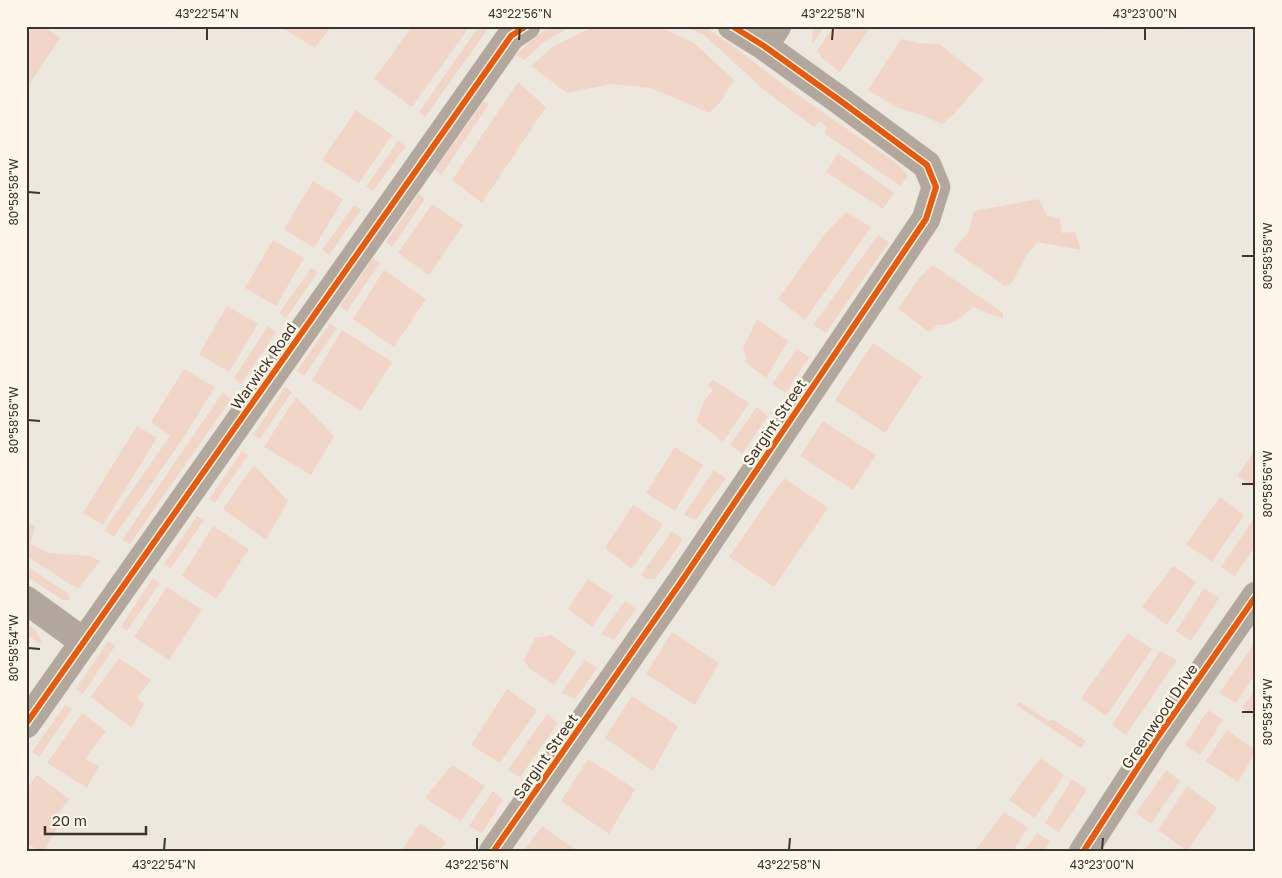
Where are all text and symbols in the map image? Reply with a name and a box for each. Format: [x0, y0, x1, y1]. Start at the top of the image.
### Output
text: 43°22'54"N [175, 6, 239, 21]
text: 43°22'56"N [488, 6, 552, 21]
text: 43°22'58"N [801, 6, 865, 21]
text: 43°23'00"N [1113, 6, 1177, 21]
text: 80°58'58"W [6, 158, 21, 226]
text: 80°58'58"W [1260, 222, 1275, 290]
street label: Warwick Road [226, 319, 300, 413]
street label: Sargint Street [739, 375, 809, 469]
text: 80°58'56"W [6, 386, 21, 454]
text: 80°58'56"W [1260, 450, 1275, 518]
text: 80°58'54"W [6, 614, 21, 682]
street label: Greenwood Drive [1117, 660, 1201, 772]
text: 80°58'54"W [1260, 678, 1275, 746]
street label: Sargint Street [509, 710, 581, 802]
scale bar [45, 803, 146, 835]
text: 20 m [52, 811, 87, 829]
text: 43°22'54"N [132, 857, 196, 872]
text: 43°22'56"N [445, 857, 509, 872]
text: 43°22'58"N [757, 857, 821, 872]
text: 43°23'00"N [1070, 857, 1134, 872]

